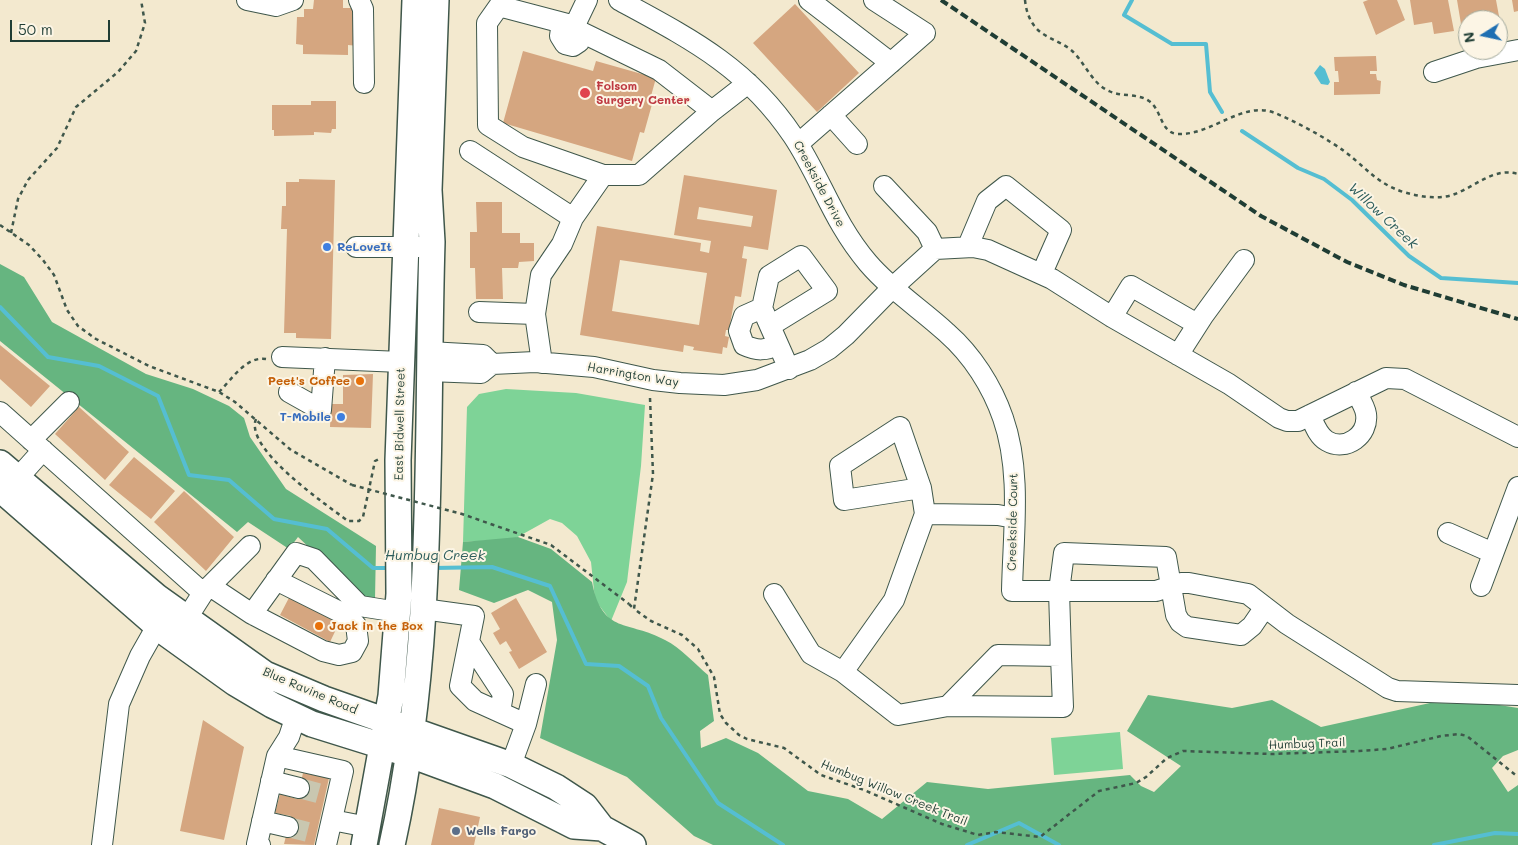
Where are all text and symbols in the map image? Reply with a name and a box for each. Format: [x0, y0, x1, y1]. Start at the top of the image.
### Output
scale bar [12, 10, 112, 42]
north arrow [1458, 10, 1508, 60]
text: 50 m [18, 19, 53, 39]
text: N [1458, 31, 1479, 44]
place label: Folsom Surgery Center [596, 79, 690, 107]
marker: Folsom Surgery Center [578, 86, 592, 100]
street label: Creekside Drive [790, 138, 848, 230]
water label: Willow Creek [1345, 179, 1421, 253]
place label: ReLoveIt [337, 240, 392, 254]
marker: ReLoveIt [321, 241, 333, 253]
street label: Harrington Way [586, 360, 680, 390]
street label: East Bidwell Street [392, 367, 408, 481]
place label: Peet's Coffee [268, 374, 350, 388]
marker: Peet's Coffee [354, 375, 366, 387]
place label: T-Mobile [280, 410, 331, 424]
marker: T-Mobile [335, 411, 347, 423]
street label: Creekside Court [1005, 473, 1021, 571]
water label: Humbug Creek [385, 548, 485, 564]
place label: Jack in the Box [329, 619, 423, 633]
marker: Jack in the Box [313, 620, 325, 632]
street label: Blue Ravine Road [261, 665, 359, 717]
street label: Humbug Trail [1268, 735, 1346, 753]
street label: Humbug Willow Creek Trail [819, 757, 969, 829]
place label: Wells Fargo [466, 824, 536, 838]
marker: Wells Fargo [450, 825, 462, 837]

